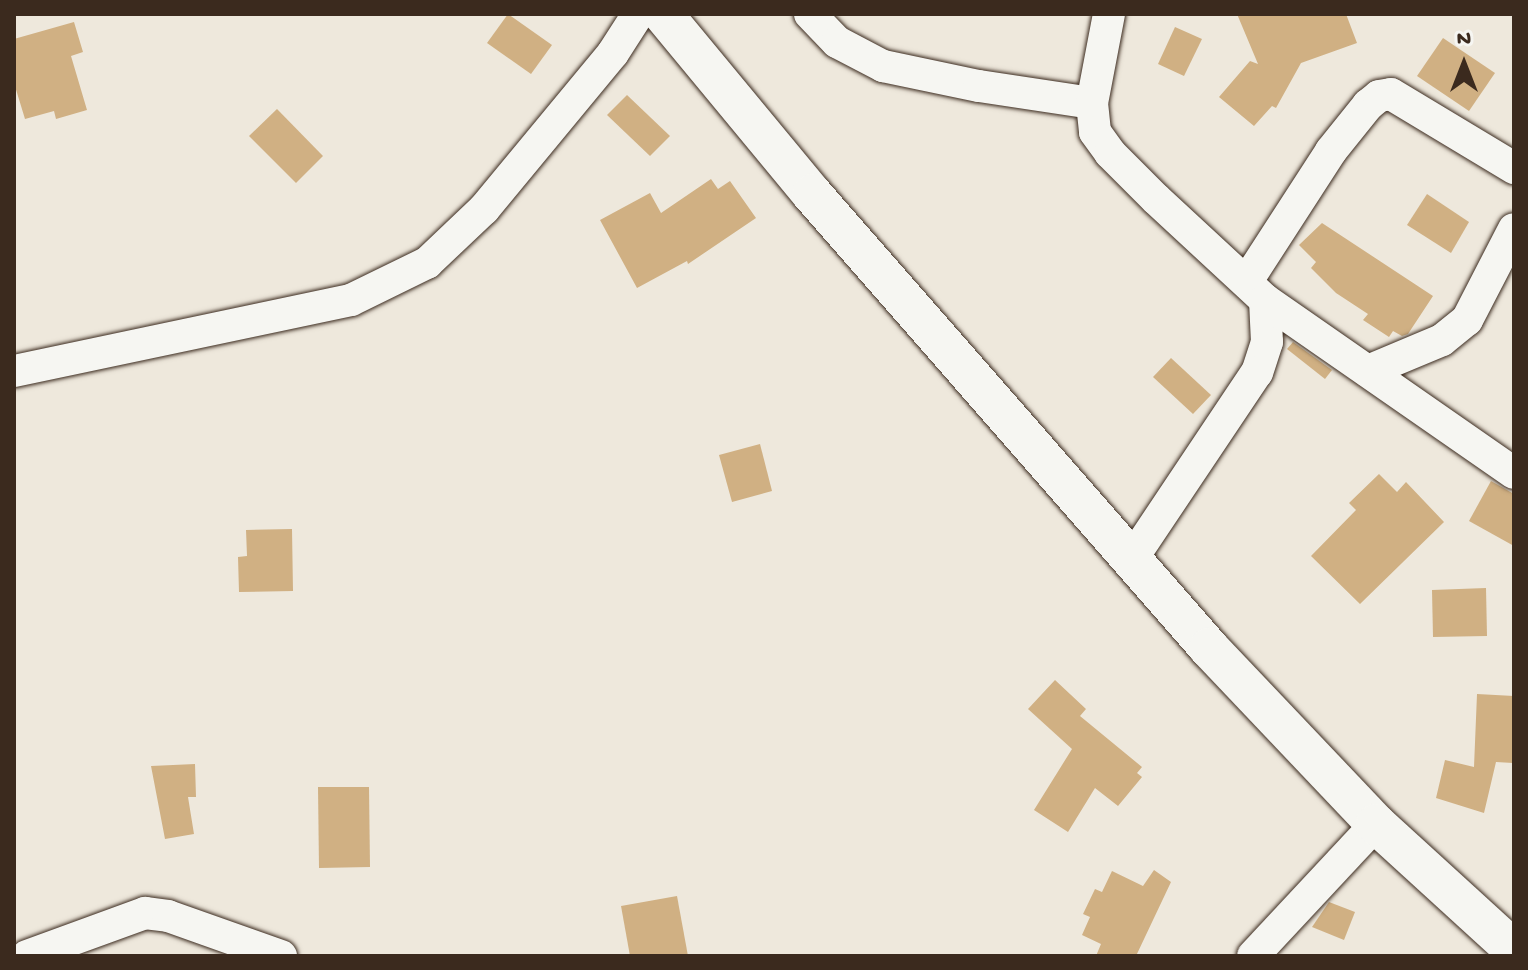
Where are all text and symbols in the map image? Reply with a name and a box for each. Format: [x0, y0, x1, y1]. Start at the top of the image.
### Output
north arrow [1424, 24, 1504, 104]
text: N [1457, 27, 1471, 53]

